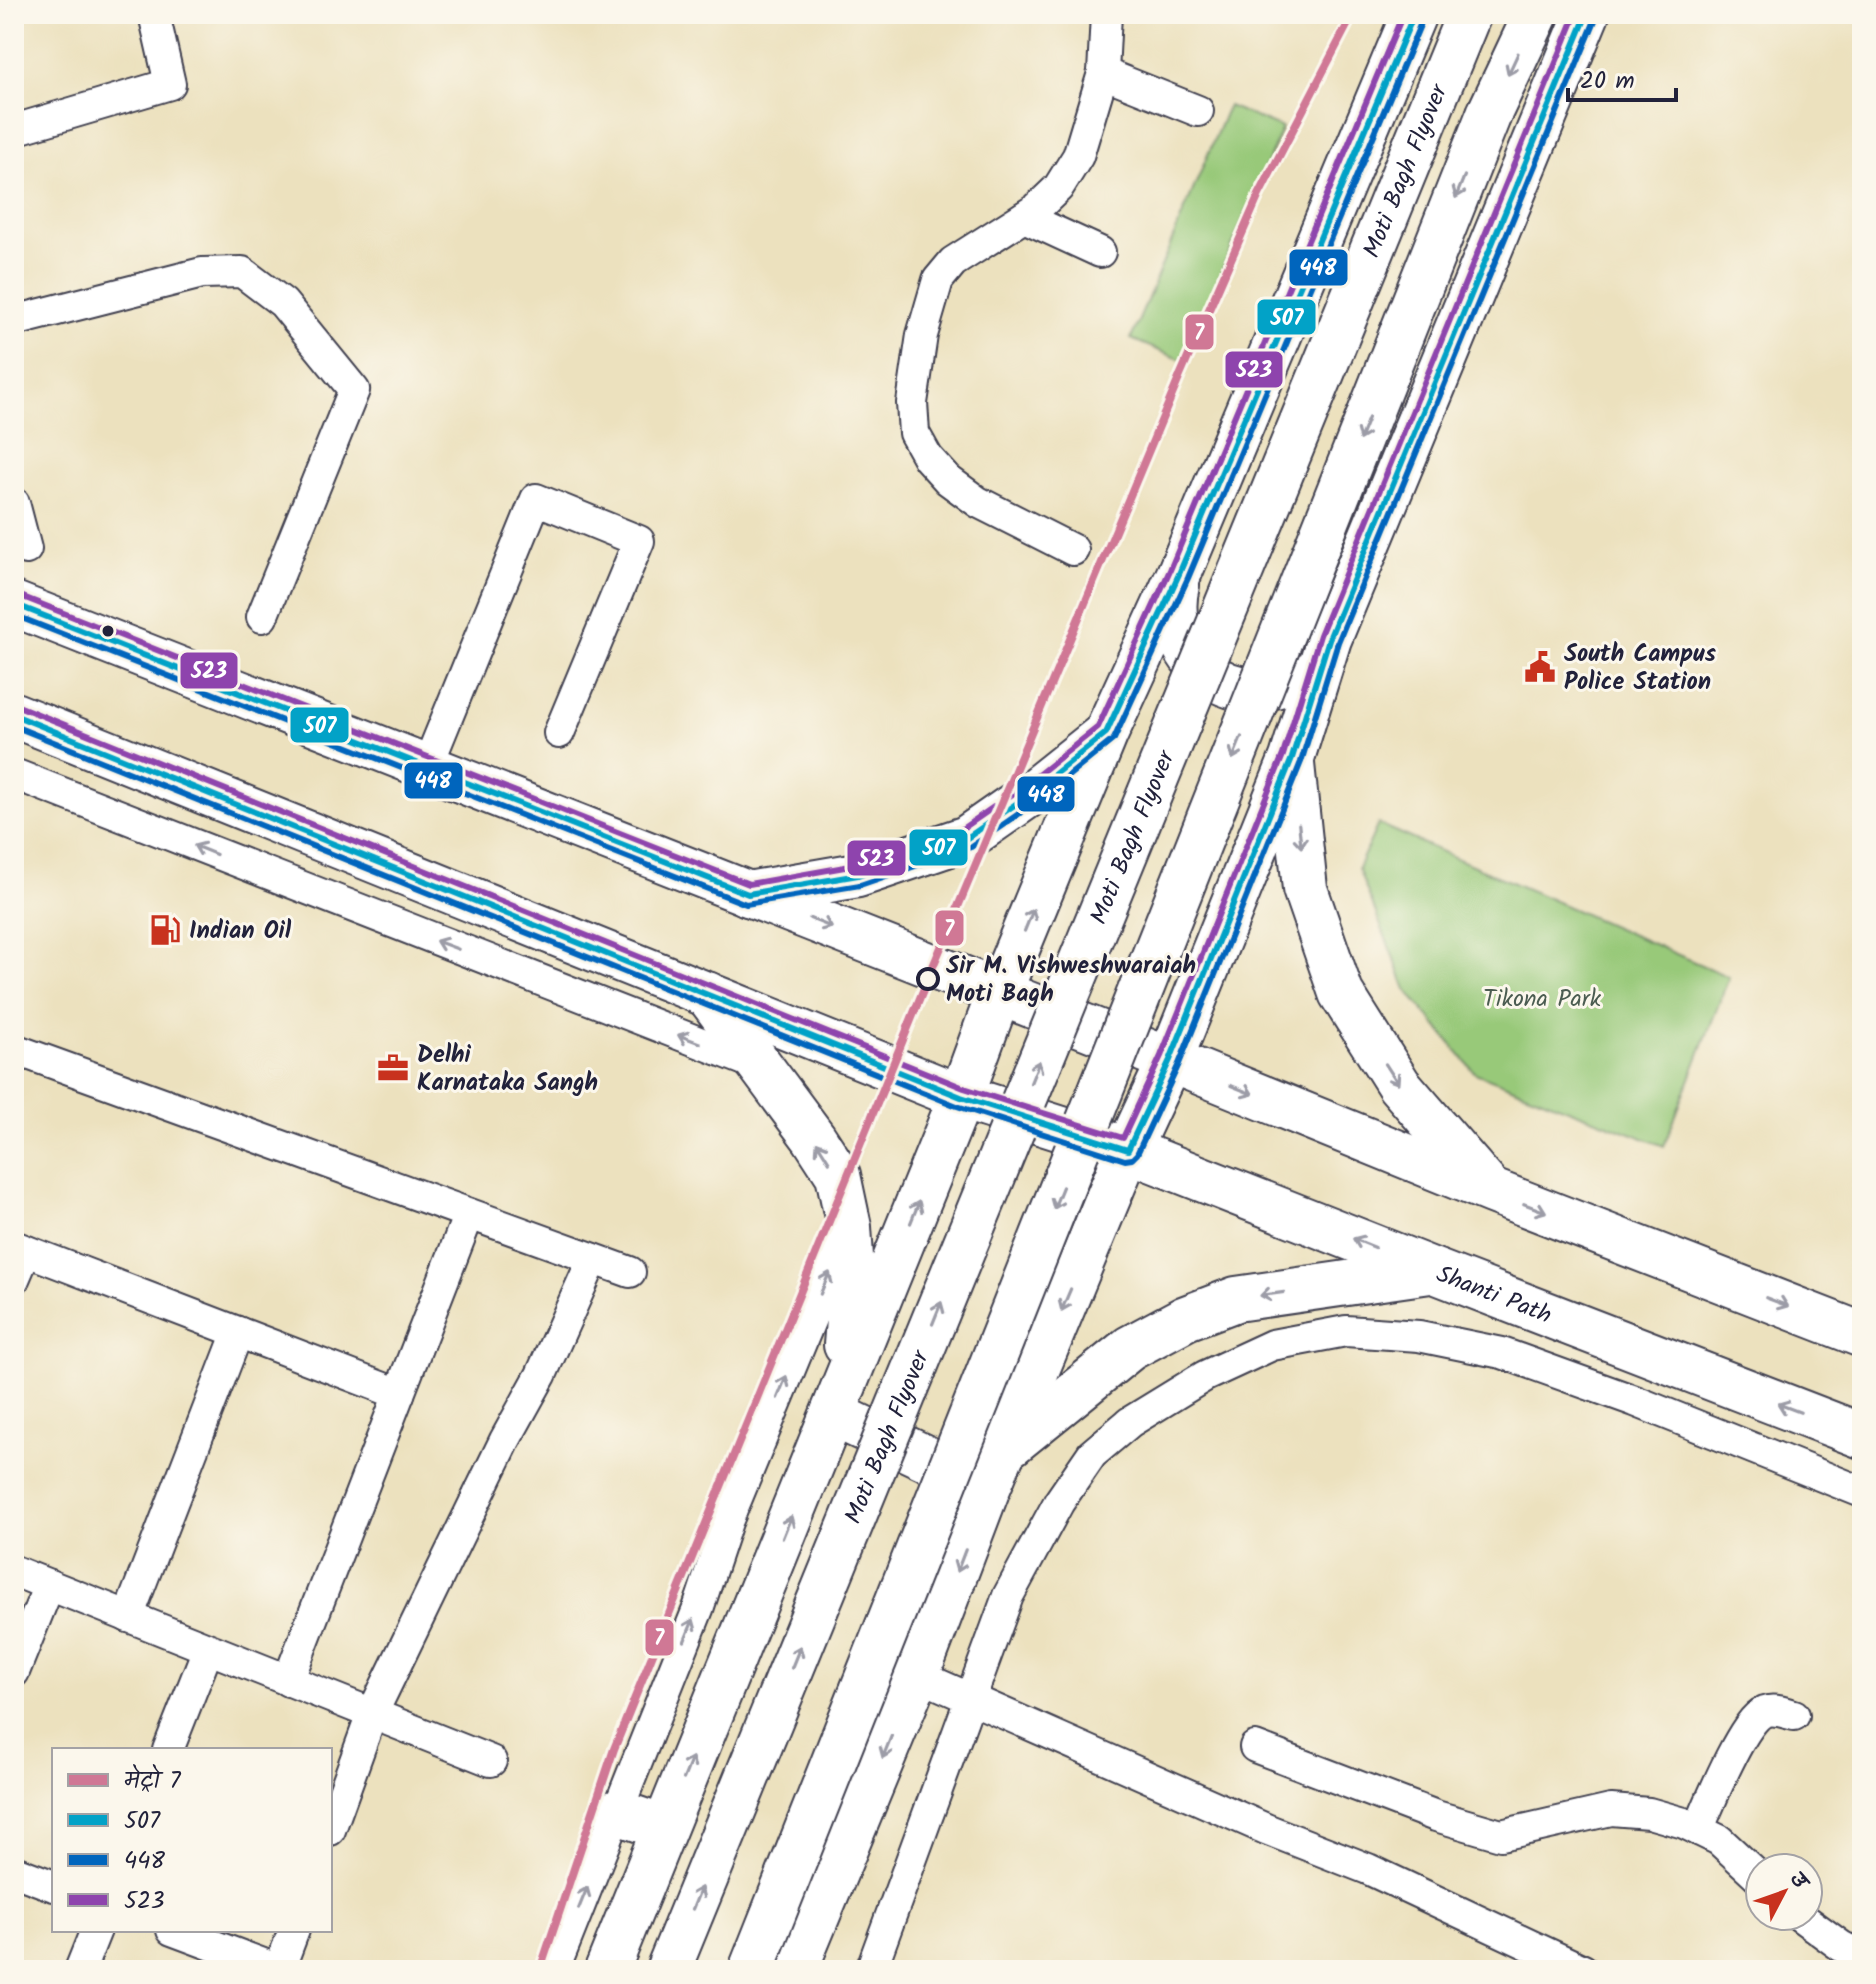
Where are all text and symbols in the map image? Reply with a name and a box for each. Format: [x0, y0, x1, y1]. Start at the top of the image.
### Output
one-way arrow [1504, 52, 1519, 76]
scale bar [1568, 52, 1676, 102]
text: 20 m [1580, 62, 1635, 101]
street label: Moti Bagh Flyover [1353, 77, 1460, 264]
one-way arrow [1452, 174, 1466, 199]
line badge: 448 [1288, 248, 1349, 287]
text: 448 [1300, 252, 1337, 287]
line badge: 507 [1256, 298, 1317, 336]
text: 507 [1270, 302, 1304, 337]
line badge: 7 [1184, 313, 1215, 351]
text: 7 [1194, 317, 1205, 352]
line badge: 523 [1224, 350, 1284, 389]
text: 523 [1235, 354, 1272, 389]
one-way arrow [1356, 416, 1370, 441]
unlabelled marker [100, 623, 116, 639]
place label: South Campus Police Station [1564, 635, 1716, 702]
public building icon: South Campus Police Station [1523, 650, 1557, 684]
line badge: 523 [179, 651, 239, 690]
text: 523 [190, 655, 227, 690]
line badge: 507 [289, 706, 350, 744]
text: 507 [303, 710, 337, 745]
one-way arrow [1229, 735, 1243, 760]
street label: Moti Bagh Flyover [1080, 743, 1187, 931]
line badge: 448 [403, 761, 464, 800]
text: 448 [415, 765, 452, 800]
line badge: 448 [1016, 775, 1076, 813]
text: 448 [1028, 779, 1065, 814]
one-way arrow [1292, 822, 1307, 849]
line badge: 507 [908, 828, 969, 867]
text: 507 [922, 832, 956, 867]
line badge: 523 [846, 839, 907, 877]
one-way arrow [193, 842, 218, 856]
text: 523 [857, 843, 894, 878]
one-way arrow [1023, 908, 1038, 933]
line badge: 7 [934, 909, 965, 947]
place label: Indian Oil [189, 912, 292, 951]
fuel station icon: Indian Oil [148, 913, 182, 947]
text: 7 [944, 913, 955, 948]
one-way arrow [808, 917, 833, 931]
one-way arrow [435, 937, 460, 951]
place label: Sir M. Vishweshwaraiah Moti Bagh [946, 947, 1196, 1014]
marker: Sir M. Vishweshwaraiah Moti Bagh [917, 968, 939, 990]
park label: Tikona Park [1483, 980, 1602, 1019]
one-way arrow [678, 1031, 702, 1045]
place label: Delhi Karnataka Sangh [417, 1036, 598, 1103]
office icon: Delhi Karnataka Sangh [376, 1051, 410, 1085]
one-way arrow [1029, 1060, 1044, 1085]
one-way arrow [1384, 1063, 1401, 1085]
one-way arrow [1229, 1083, 1254, 1098]
one-way arrow [815, 1141, 831, 1164]
one-way arrow [1050, 1185, 1064, 1210]
one-way arrow [908, 1200, 923, 1225]
one-way arrow [1522, 1202, 1547, 1216]
one-way arrow [1352, 1235, 1377, 1250]
street label: Shanti Path [1430, 1256, 1557, 1335]
one-way arrow [819, 1271, 833, 1296]
one-way arrow [1058, 1287, 1073, 1312]
one-way arrow [1260, 1287, 1285, 1302]
one-way arrow [1764, 1296, 1789, 1310]
one-way arrow [930, 1301, 945, 1326]
street label: Moti Bagh Flyover [835, 1343, 941, 1530]
one-way arrow [775, 1375, 790, 1400]
one-way arrow [1777, 1400, 1802, 1414]
one-way arrow [781, 1515, 795, 1540]
one-way arrow [953, 1548, 967, 1573]
line badge: 7 [644, 1618, 675, 1657]
one-way arrow [683, 1618, 698, 1643]
text: 7 [654, 1622, 665, 1657]
one-way arrow [789, 1645, 804, 1670]
one-way arrow [879, 1734, 894, 1759]
legend [52, 1748, 332, 1932]
one-way arrow [682, 1756, 697, 1781]
text: मेट्रो 7 [124, 1762, 181, 1801]
text: 507 [124, 1802, 161, 1841]
text: 448 [124, 1842, 165, 1881]
north arrow [1744, 1852, 1824, 1932]
text: उ [1779, 1864, 1818, 1900]
text: 523 [124, 1882, 165, 1921]
one-way arrow [576, 1886, 591, 1911]
one-way arrow [691, 1886, 706, 1911]

